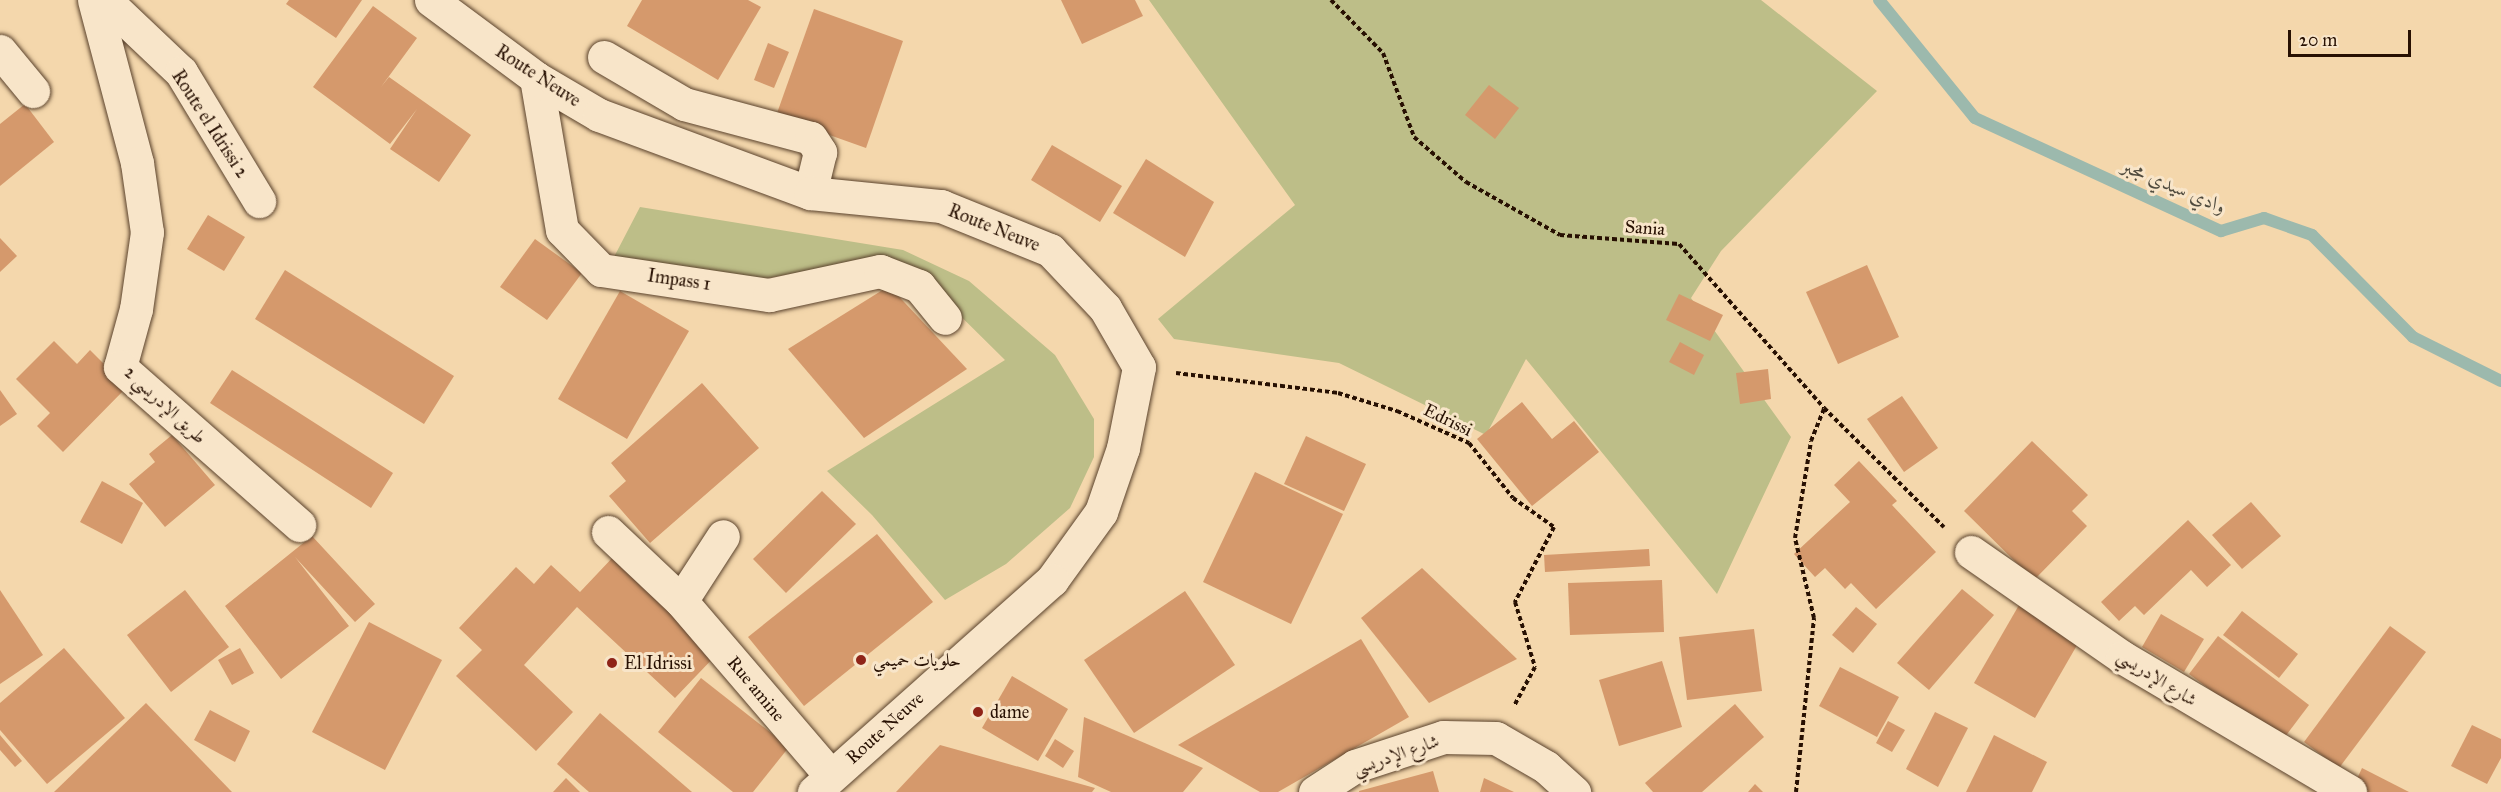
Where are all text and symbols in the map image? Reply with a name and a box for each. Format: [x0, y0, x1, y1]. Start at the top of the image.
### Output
scale bar [2291, 18, 2414, 56]
text: 20 m [2299, 29, 2337, 51]
street label: Route Neuve [491, 41, 585, 111]
street label: Route el Idrissi 2 [167, 66, 253, 182]
water label: وادي سيدي مجبر [2118, 153, 2230, 219]
street label: Route Neuve [945, 200, 1043, 256]
street label: Sania [1624, 216, 1666, 240]
street label: Impass 1 [646, 265, 712, 295]
street label: طريق الإدريسي 2 [120, 362, 210, 448]
street label: Edrissi [1420, 399, 1476, 441]
street label: شارع الإدريسي [2113, 645, 2201, 711]
place label: حلويات حميمي [873, 649, 961, 671]
place label: El Idrissi [624, 652, 692, 674]
street label: Rue amine [723, 652, 789, 726]
marker: حلويات حميمي [854, 653, 868, 667]
marker: El Idrissi [605, 656, 619, 670]
street label: Route Neuve [842, 688, 928, 768]
place label: dame [990, 701, 1029, 723]
marker: dame [971, 705, 985, 719]
street label: شارع الإدريسي [1350, 730, 1442, 780]

